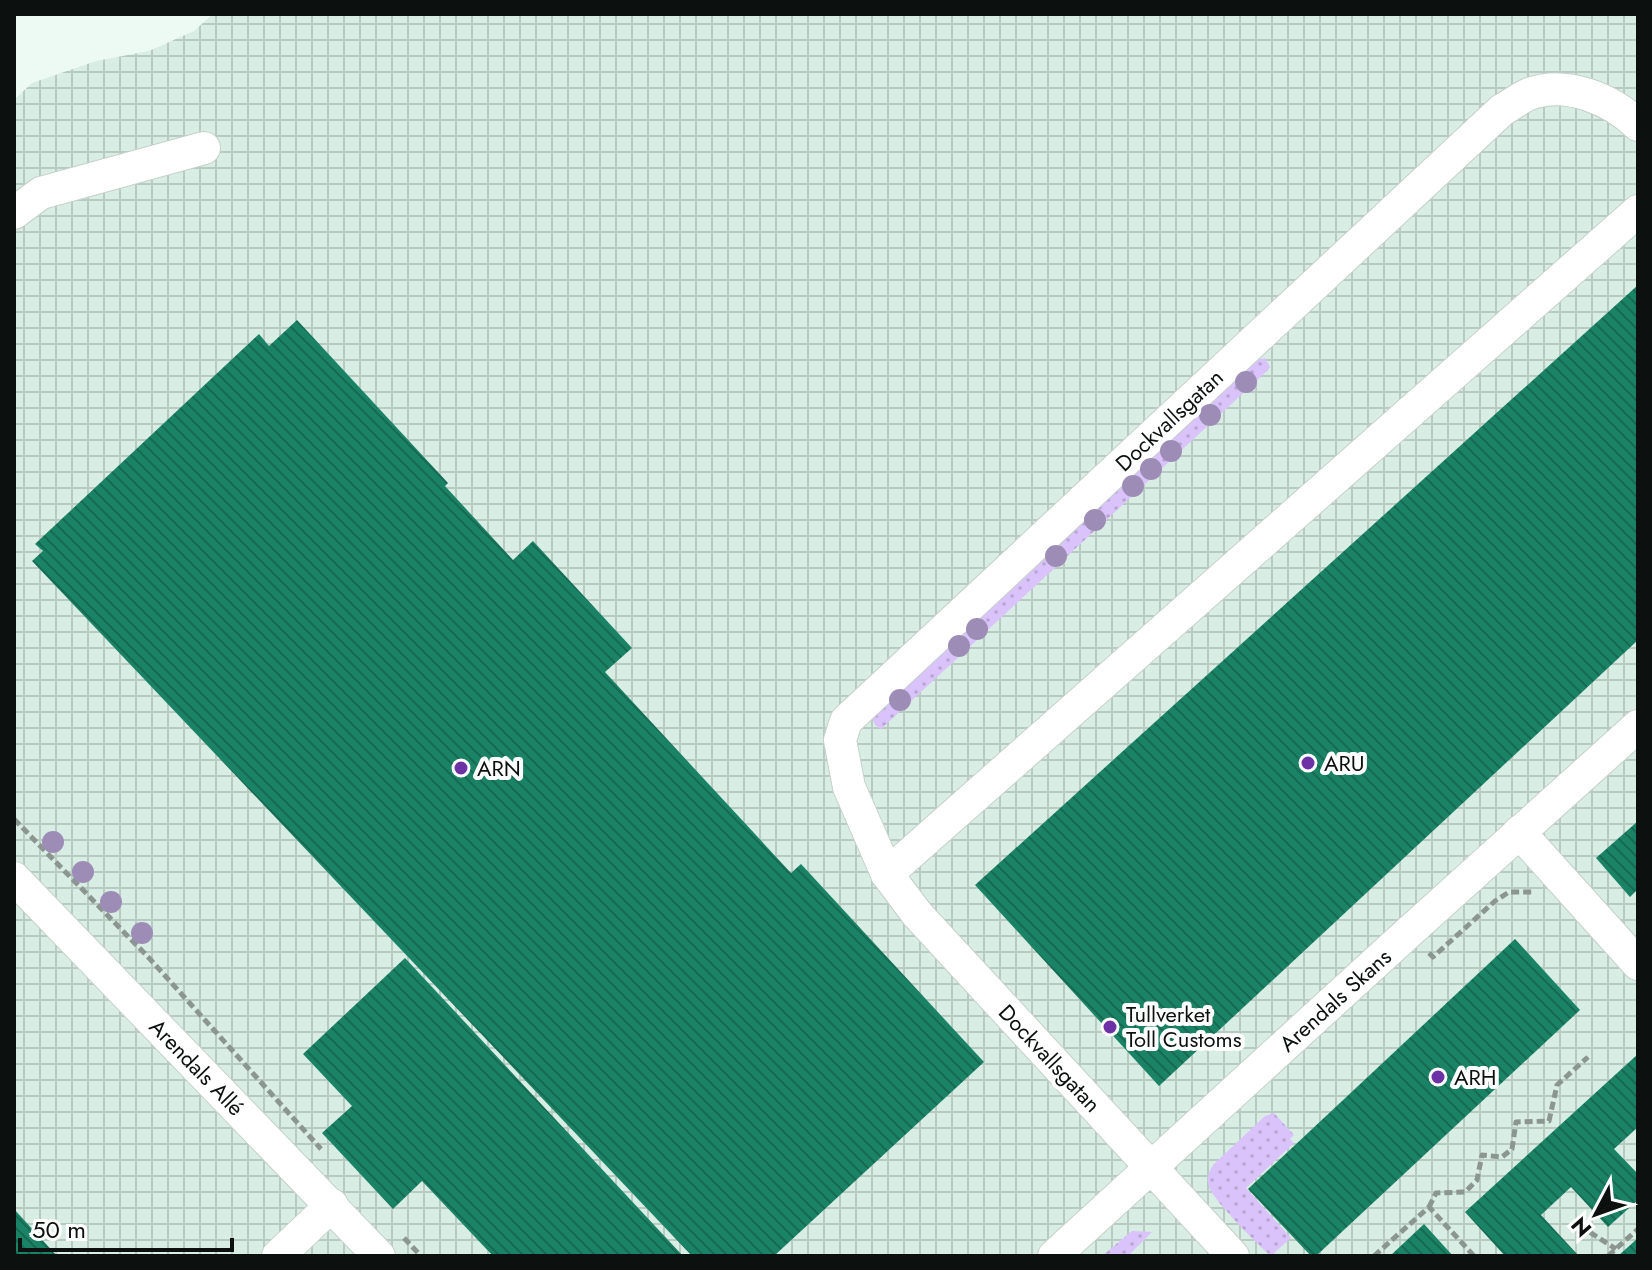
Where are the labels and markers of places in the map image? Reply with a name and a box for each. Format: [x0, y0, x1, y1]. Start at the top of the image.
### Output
place label: ARU [1324, 747, 1365, 779]
place label: ARN [477, 752, 521, 784]
marker: ARU [1299, 754, 1317, 772]
marker: ARN [452, 759, 470, 777]
place label: Tullverket Toll Customs [1126, 998, 1242, 1055]
marker: Tullverket Toll Customs [1101, 1018, 1119, 1036]
place label: ARH [1454, 1061, 1497, 1093]
marker: ARH [1429, 1068, 1447, 1086]

